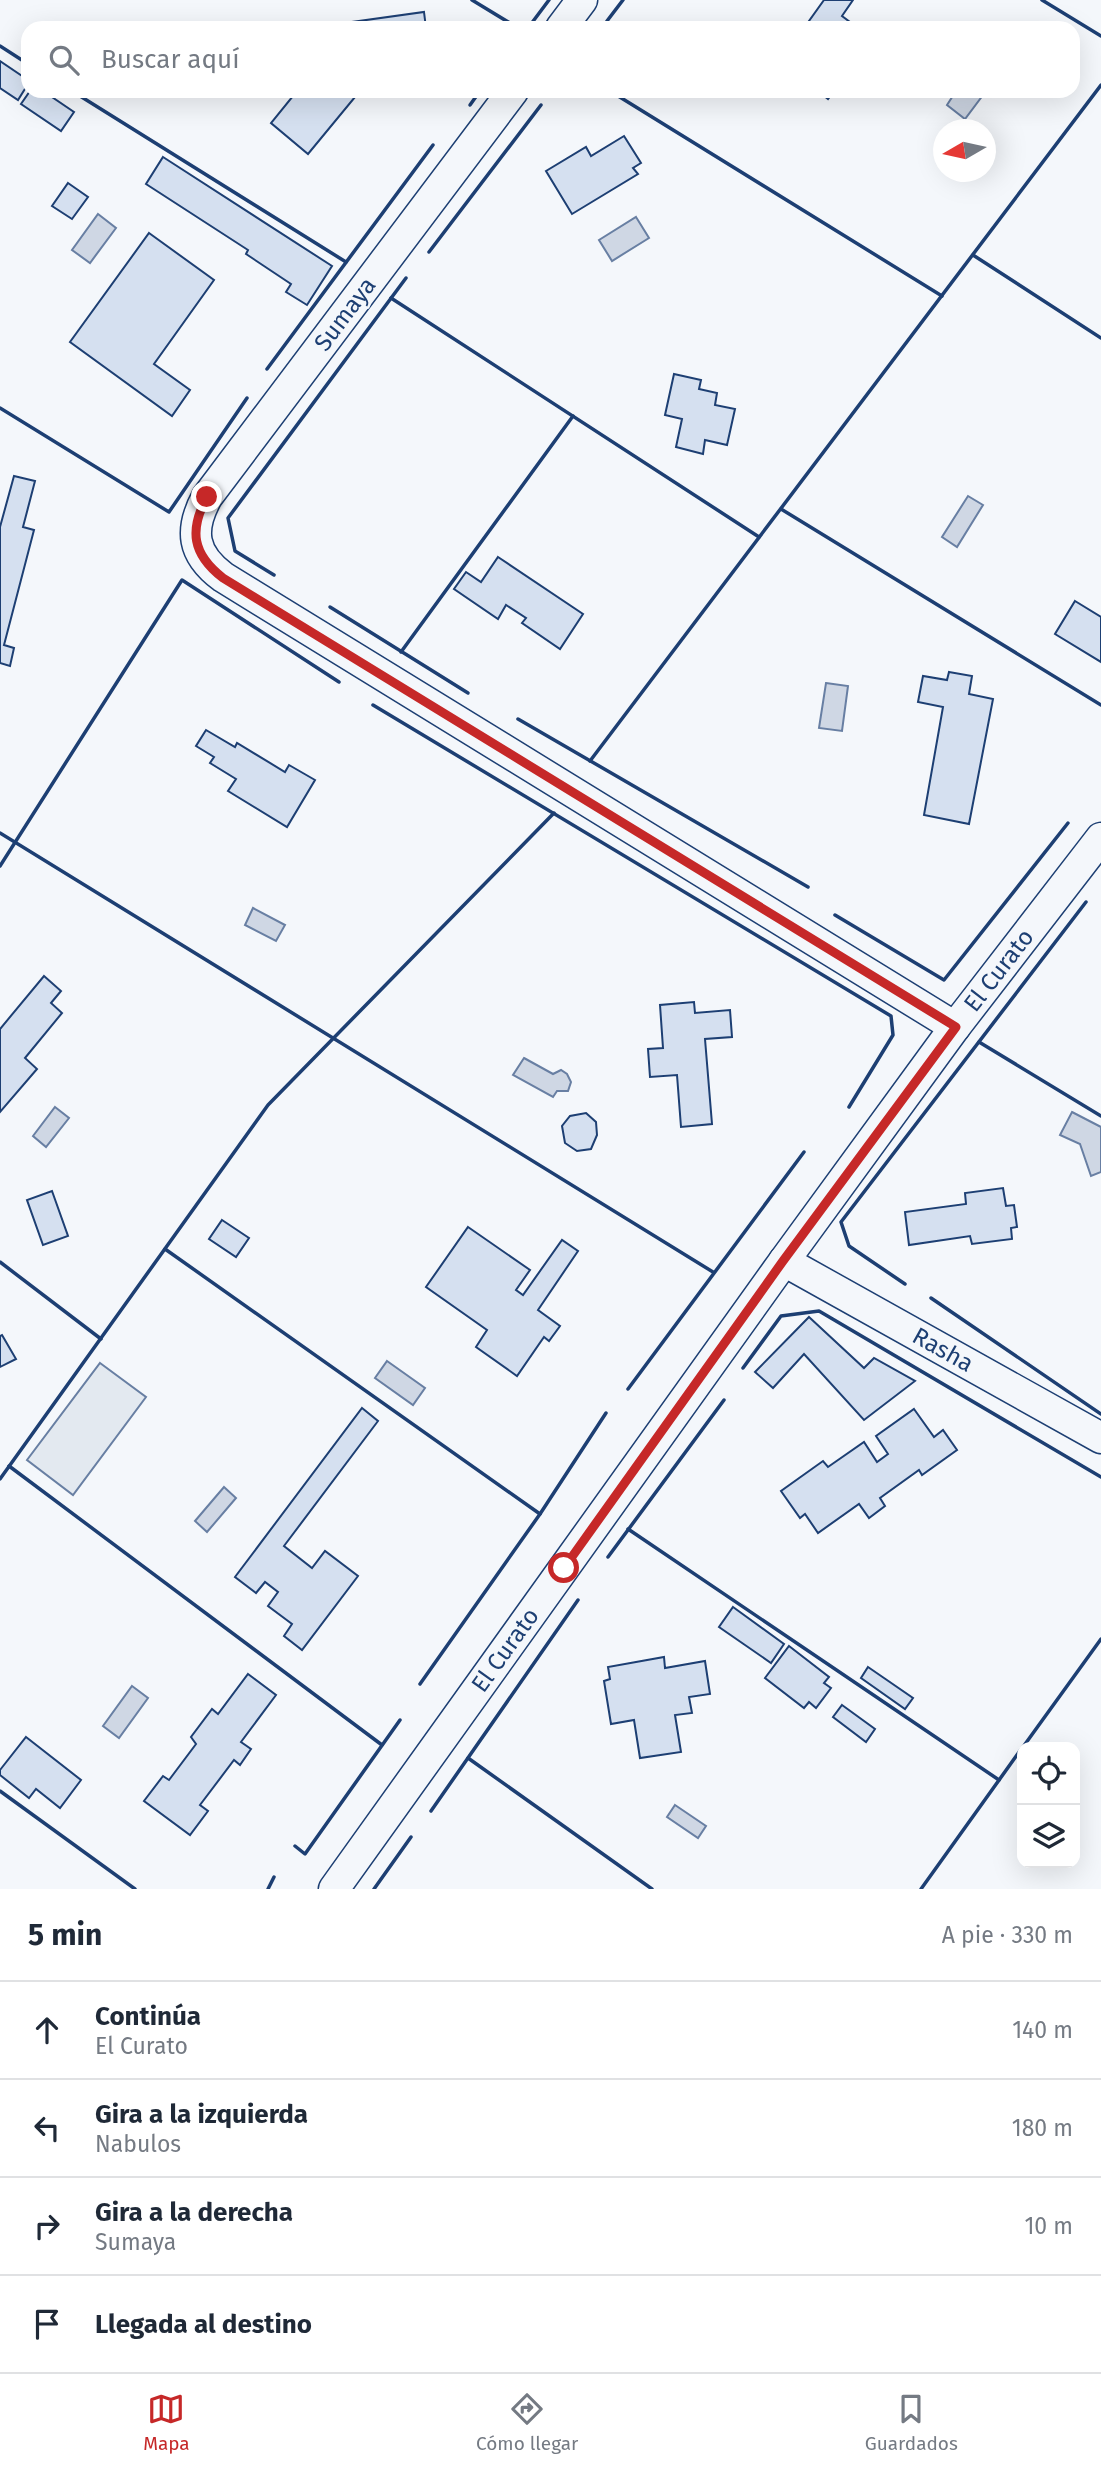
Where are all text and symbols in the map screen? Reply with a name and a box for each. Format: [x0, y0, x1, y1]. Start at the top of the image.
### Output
search box [21, 21, 1080, 98]
icon: search [45, 41, 83, 79]
text: Buscar aquí [101, 44, 239, 75]
north arrow [933, 119, 996, 182]
street label: Sumaya [308, 272, 382, 356]
route end [191, 481, 222, 512]
street label: El Curato [958, 923, 1039, 1017]
street label: Rasha [908, 1322, 978, 1378]
route start [548, 1552, 579, 1583]
street label: El Curato [466, 1602, 545, 1698]
map controls [1017, 1742, 1080, 1868]
button: locate [1017, 1742, 1080, 1805]
button: layers [1017, 1805, 1080, 1868]
text: 5 min [28, 1917, 102, 1953]
text: A pie · 330 m [942, 1921, 1073, 1949]
text: Continúa [95, 2001, 201, 2032]
icon: ahead [28, 2011, 66, 2049]
text: 140 m [1012, 2016, 1073, 2044]
text: El Curato [95, 2032, 188, 2060]
text: Gira a la izquierda [95, 2099, 308, 2130]
icon: left [28, 2109, 66, 2147]
text: 180 m [1012, 2114, 1073, 2142]
text: Nabulos [95, 2130, 181, 2158]
text: Gira a la derecha [95, 2197, 293, 2228]
icon: right [28, 2207, 66, 2245]
text: 10 m [1024, 2212, 1073, 2240]
text: Sumaya [95, 2228, 176, 2256]
icon: arrive [28, 2305, 66, 2343]
text: Llegada al destino [95, 2309, 312, 2340]
tab: Mapa [143, 2390, 190, 2455]
tab: Cómo llegar [476, 2390, 578, 2455]
tab: Guardados [865, 2390, 958, 2455]

